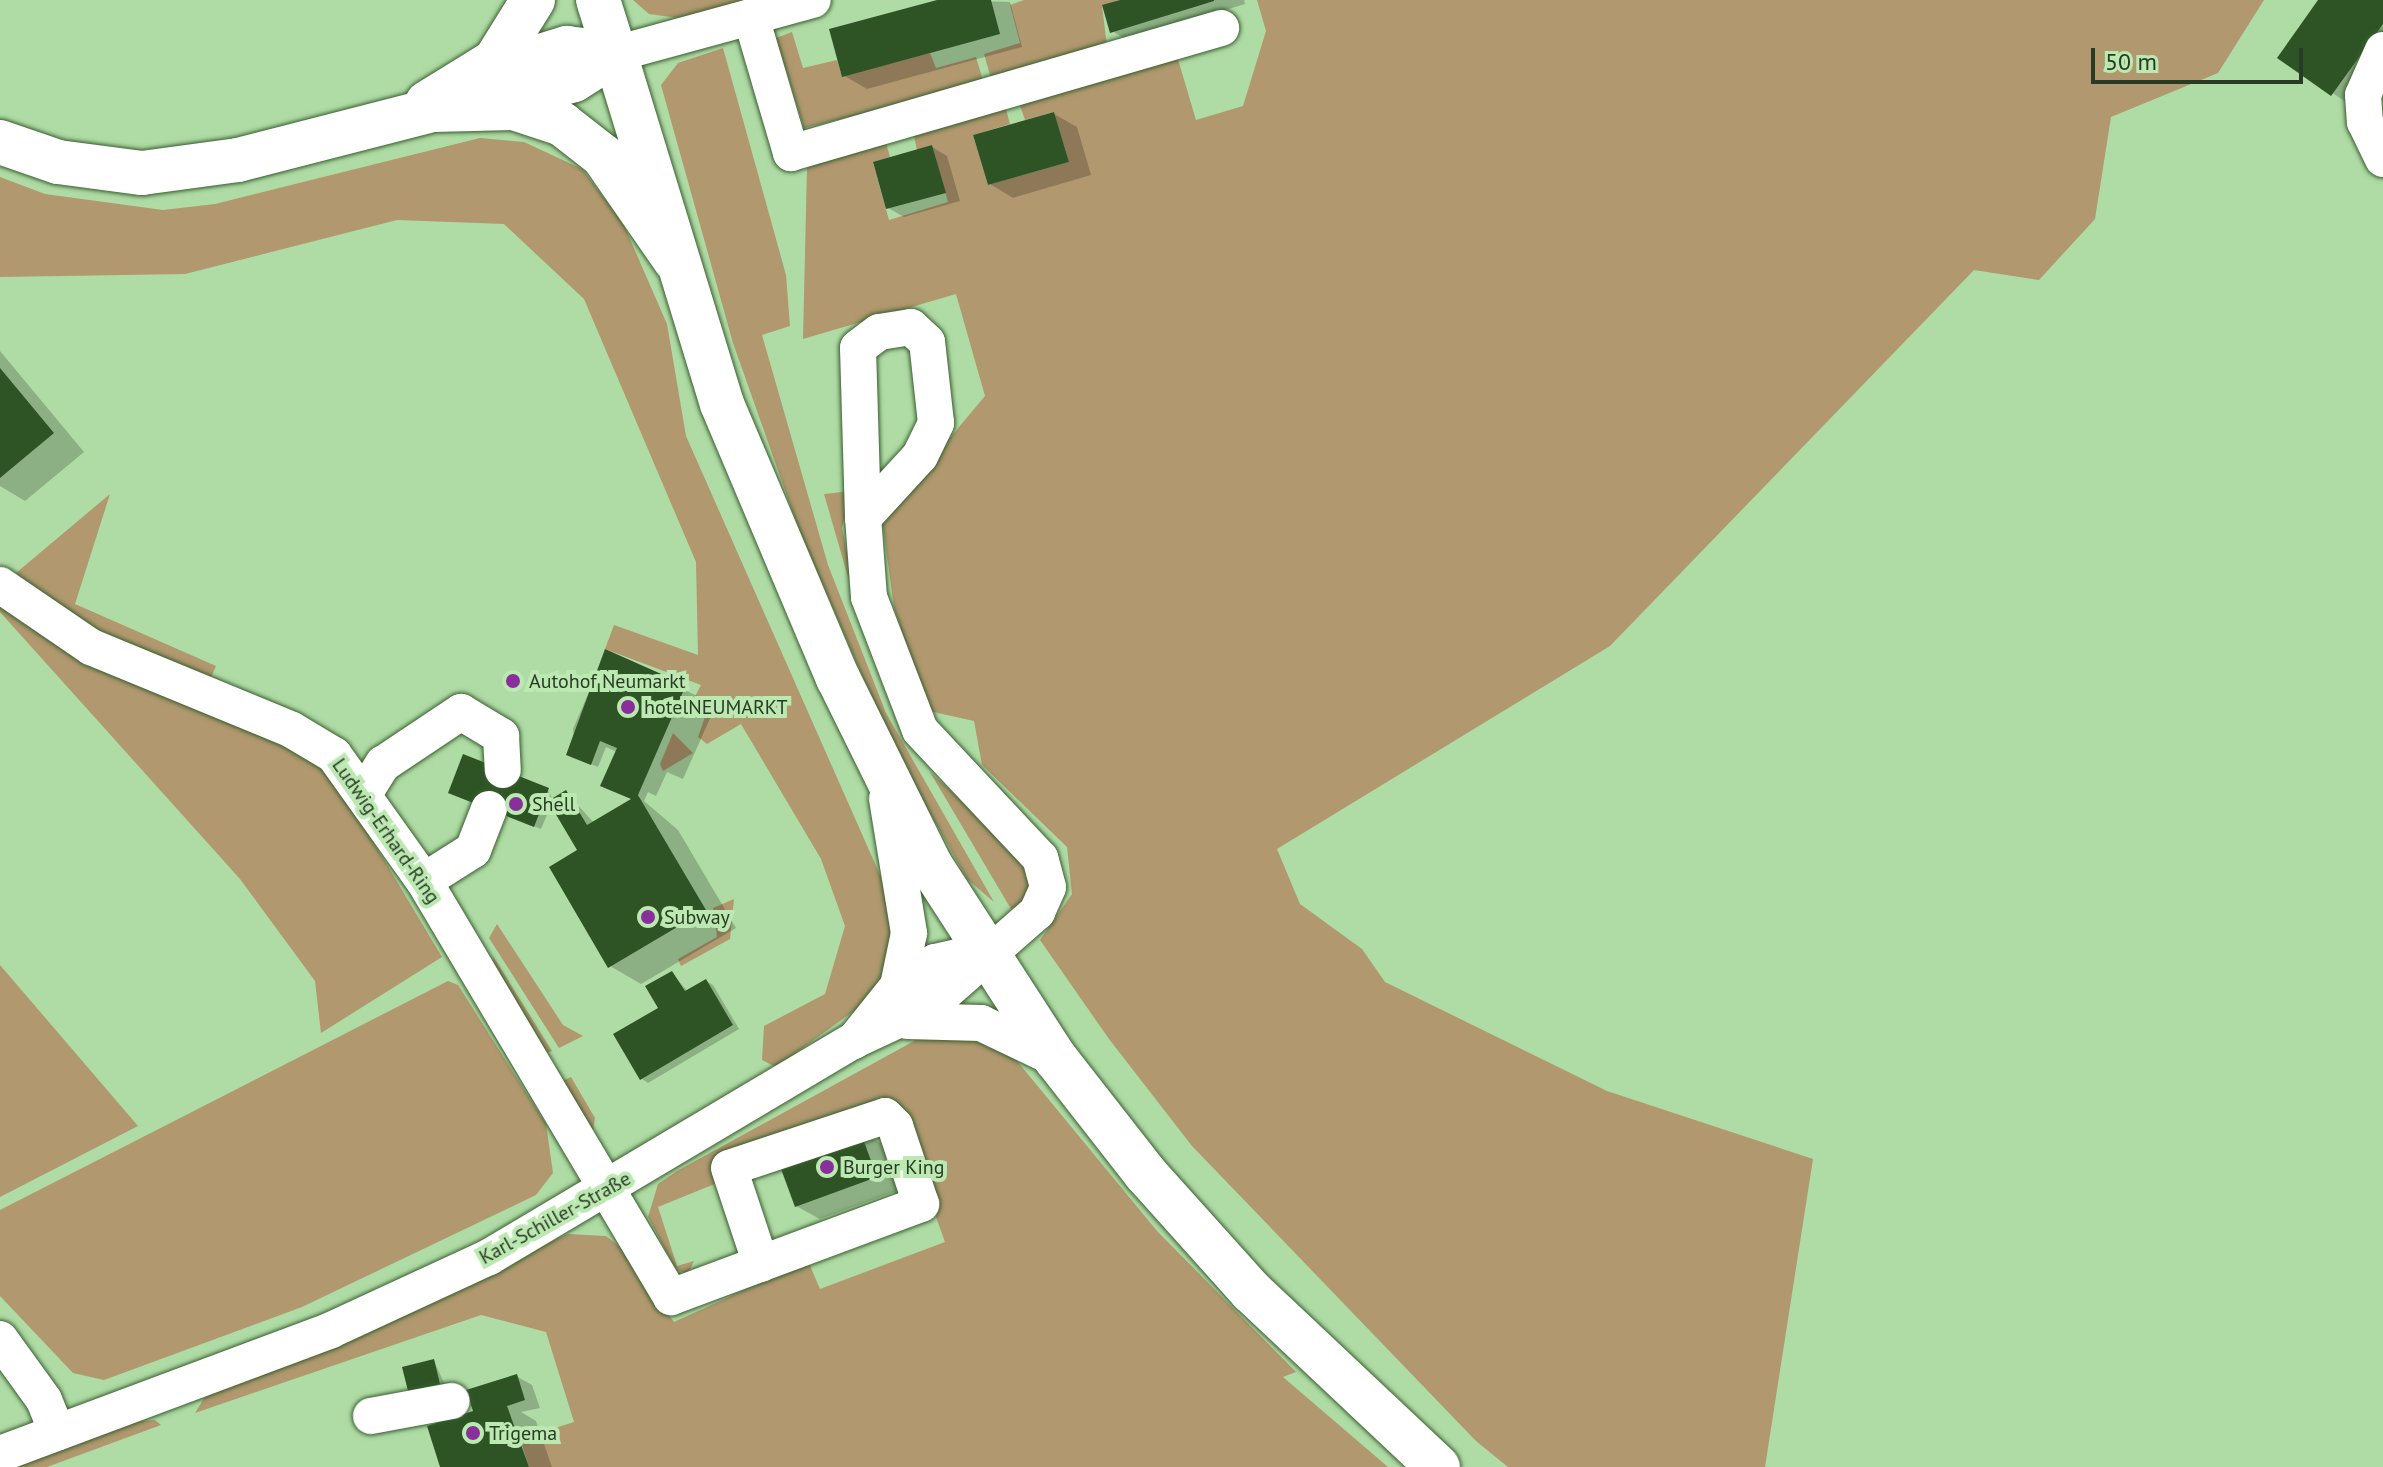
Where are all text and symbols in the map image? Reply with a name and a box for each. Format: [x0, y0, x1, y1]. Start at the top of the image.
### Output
scale bar [2095, 32, 2307, 82]
text: 50 m [2105, 46, 2157, 77]
place label: Autohof Neumarkt [529, 669, 686, 693]
marker: Autohof Neumarkt [504, 672, 522, 690]
place label: hotelNEUMARKT [644, 695, 787, 719]
marker: hotelNEUMARKT [619, 698, 637, 716]
street label: Ludwig-Erhard-Ring [327, 754, 445, 908]
place label: Shell [532, 792, 575, 816]
marker: Shell [507, 795, 525, 813]
place label: Subway [664, 905, 730, 929]
marker: Subway [639, 908, 657, 926]
place label: Burger King [843, 1155, 945, 1179]
marker: Burger King [818, 1158, 836, 1176]
street label: Karl-Schiller-Straße [475, 1166, 635, 1270]
place label: Trigema [489, 1421, 557, 1445]
marker: Trigema [464, 1424, 482, 1442]

